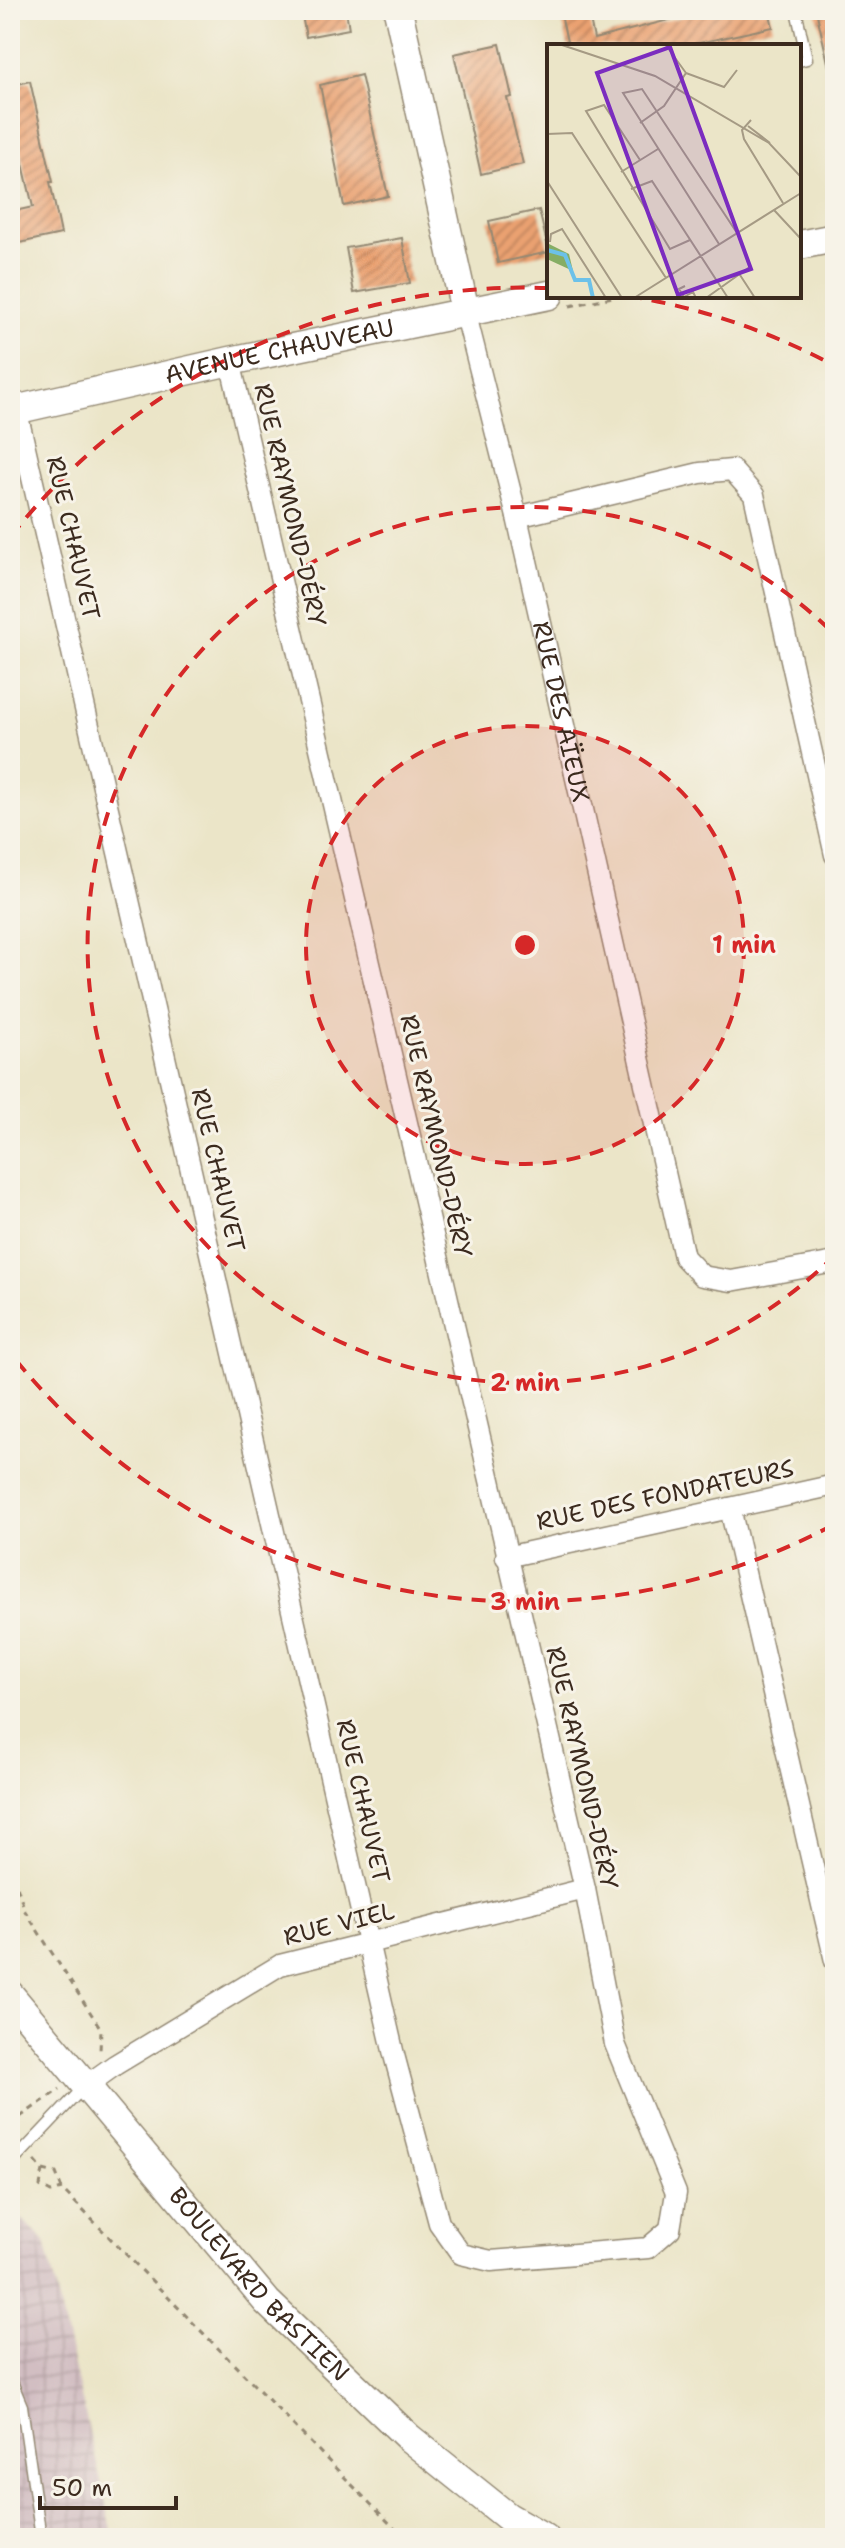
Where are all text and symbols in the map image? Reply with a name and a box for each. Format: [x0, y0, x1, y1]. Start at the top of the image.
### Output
inset map [547, 44, 801, 298]
street label: AVENUE CHAUVEAU [162, 311, 397, 391]
street label: RUE RAYMOND-DÉRY [246, 380, 334, 630]
street label: RUE CHAUVET [39, 453, 107, 623]
street label: RUE DES AÏEUX [525, 618, 597, 805]
text: 1 min [712, 929, 776, 961]
centre of rings [511, 931, 539, 959]
street label: RUE RAYMOND-DÉRY [392, 1011, 480, 1261]
street label: RUE CHAUVET [184, 1085, 252, 1255]
text: 2 min [490, 1367, 560, 1399]
street label: RUE DES FONDATEURS [533, 1452, 797, 1538]
text: 3 min [490, 1586, 560, 1618]
street label: RUE RAYMOND-DÉRY [538, 1643, 626, 1893]
street label: RUE CHAUVET [329, 1716, 397, 1886]
street label: RUE VIEL [280, 1895, 398, 1953]
street label: BOULEVARD BASTIEN [162, 2181, 356, 2388]
scale bar [40, 2460, 176, 2510]
text: 50 m [52, 2472, 112, 2504]

